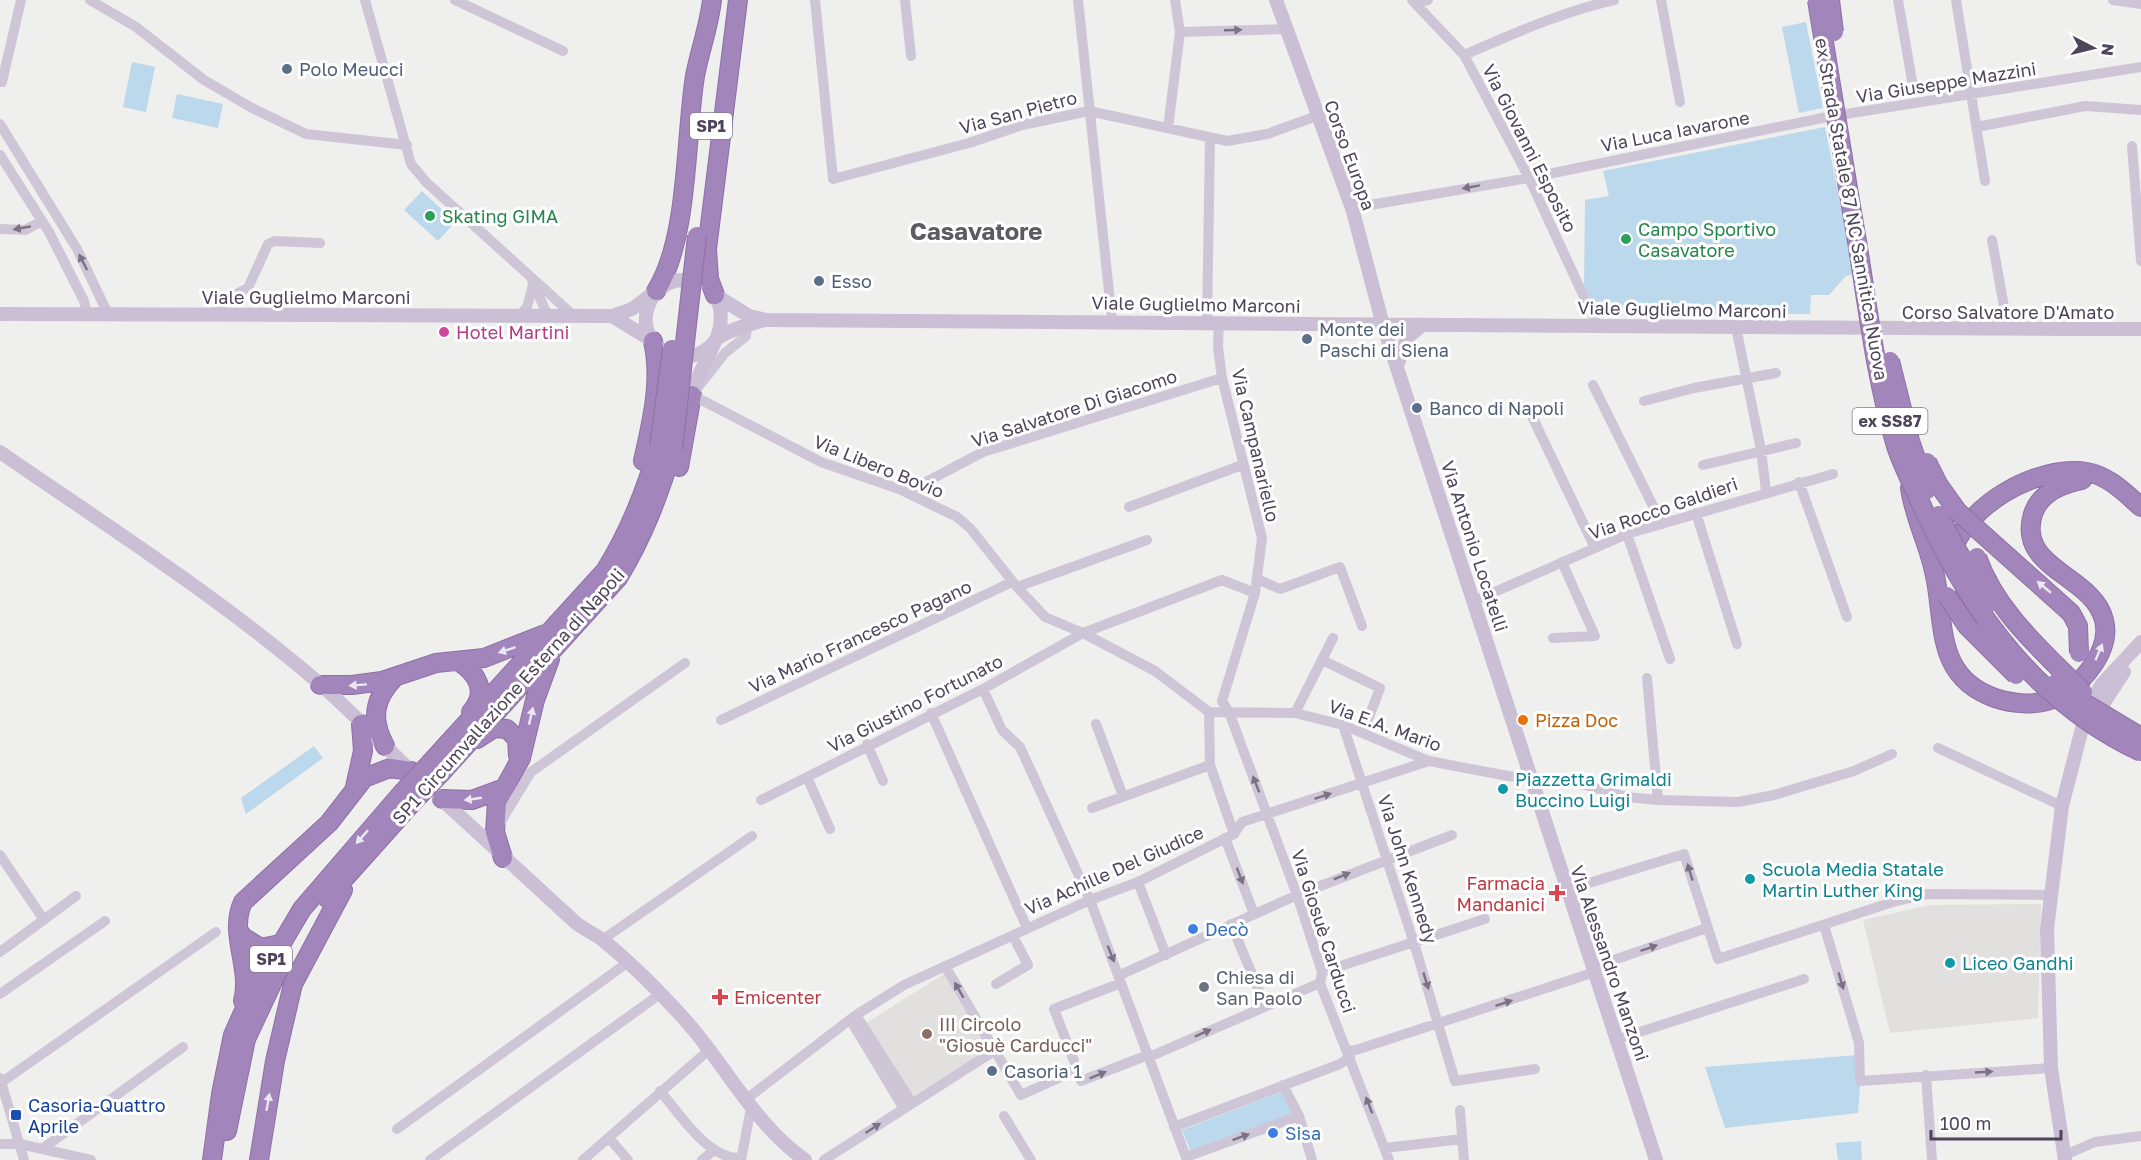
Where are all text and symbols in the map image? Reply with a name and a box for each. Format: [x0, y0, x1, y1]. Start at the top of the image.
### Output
north arrow [2063, 18, 2123, 78]
one-way arrow [1224, 26, 1243, 35]
street label: ex Strada Statale 87 NC Sannitica Nuova [1811, 36, 1893, 382]
text: N [2097, 43, 2119, 57]
street label: Via Giuseppe Mazzini [1854, 57, 2038, 107]
place label: Polo Meucci [299, 58, 404, 80]
street label: Via Giovanni Esposito [1478, 60, 1582, 236]
marker: Polo Meucci [280, 62, 294, 76]
street label: Via San Pietro [957, 86, 1079, 138]
street label: Corso Europa [1320, 97, 1380, 213]
street label: Via Luca Iavarone [1599, 106, 1751, 156]
road number: SP1 [690, 113, 732, 139]
one-way arrow [1462, 183, 1481, 192]
place label: Skating GIMA [442, 205, 558, 227]
marker: Skating GIMA [423, 209, 437, 223]
district label: Casavatore [910, 216, 1042, 245]
place label: Campo Sportivo Casavatore [1638, 218, 1776, 261]
one-way arrow [12, 223, 31, 232]
marker: Campo Sportivo Casavatore [1619, 232, 1633, 246]
one-way arrow [78, 253, 87, 270]
place label: Esso [831, 270, 872, 292]
marker: Esso [812, 274, 826, 288]
street label: Viale Guglielmo Marconi [201, 286, 411, 308]
street label: Viale Guglielmo Marconi [1091, 291, 1301, 317]
street label: Viale Guglielmo Marconi [1577, 296, 1787, 322]
street label: Corso Salvatore D'Amato [1902, 301, 2114, 323]
place label: Monte dei Paschi di Siena [1319, 318, 1449, 361]
place label: Hotel Martini [456, 321, 569, 343]
marker: Hotel Martini [437, 325, 451, 339]
marker: Monte dei Paschi di Siena [1300, 332, 1314, 346]
street label: Via Salvatore Di Giacomo [968, 364, 1180, 452]
street label: Via Campanariello [1228, 366, 1284, 524]
place label: Banco di Napoli [1429, 397, 1564, 419]
marker: Banco di Napoli [1410, 401, 1424, 415]
road number: ex SS87 [1852, 408, 1928, 434]
street label: Via Libero Bovio [811, 430, 947, 502]
street label: Via Antonio Locatelli [1437, 458, 1513, 634]
street label: Via Rocco Galdieri [1586, 472, 1740, 544]
street label: SP1 Circumvallazione Esterna di Napoli [387, 564, 629, 828]
street label: Via Mario Francesco Pagano [745, 575, 975, 697]
one-way arrow [2036, 581, 2052, 594]
one-way arrow [2094, 644, 2103, 661]
one-way arrow [498, 646, 516, 655]
street label: Via Giustino Fortunato [824, 649, 1006, 757]
one-way arrow [348, 680, 367, 689]
street label: Via E.A. Mario [1326, 694, 1444, 756]
one-way arrow [527, 707, 536, 726]
place label: Pizza Doc [1535, 709, 1618, 731]
marker: Pizza Doc [1516, 713, 1530, 727]
place label: Piazzetta Grimaldi Buccino Luigi [1515, 768, 1672, 811]
one-way arrow [1251, 775, 1261, 793]
marker: Piazzetta Grimaldi Buccino Luigi [1496, 782, 1510, 796]
one-way arrow [1314, 791, 1332, 800]
street label: Via John Kennedy [1374, 792, 1442, 946]
one-way arrow [463, 794, 482, 803]
street label: Via Achille Del Giudice [1021, 821, 1207, 919]
one-way arrow [355, 829, 369, 844]
street label: Via Giosuè Carducci [1287, 846, 1361, 1016]
place label: Scuola Media Statale Martin Luther King [1762, 858, 1944, 901]
street label: Via Alessandro Manzoni [1566, 862, 1654, 1064]
one-way arrow [1684, 863, 1694, 881]
one-way arrow [1235, 867, 1245, 885]
one-way arrow [1334, 871, 1352, 881]
place label: Farmacia Mandanici [1457, 872, 1545, 915]
marker: Scuola Media Statale Martin Luther King [1743, 872, 1757, 886]
marker: Farmacia Mandanici [1550, 886, 1564, 900]
place label: Decò [1205, 918, 1249, 940]
marker: Decò [1186, 922, 1200, 936]
one-way arrow [1640, 943, 1658, 952]
one-way arrow [1107, 945, 1117, 963]
road number: SP1 [250, 946, 292, 972]
place label: Liceo Gandhi [1962, 952, 2074, 974]
marker: Liceo Gandhi [1943, 956, 1957, 970]
place label: Chiesa di San Paolo [1216, 966, 1302, 1009]
one-way arrow [1422, 972, 1431, 990]
one-way arrow [1837, 972, 1846, 990]
marker: Chiesa di San Paolo [1197, 980, 1211, 994]
one-way arrow [954, 981, 964, 998]
place label: Emicenter [734, 986, 822, 1008]
marker: Emicenter [711, 988, 729, 1006]
one-way arrow [1495, 997, 1513, 1007]
place label: III Circolo "Giosuè Carducci" [939, 1013, 1092, 1056]
marker: III Circolo "Giosuè Carducci" [920, 1027, 934, 1041]
one-way arrow [1194, 1028, 1212, 1038]
place label: Casoria 1 [1004, 1060, 1082, 1082]
marker: Casoria 1 [985, 1064, 999, 1078]
one-way arrow [1975, 1067, 1994, 1076]
one-way arrow [1089, 1069, 1107, 1079]
one-way arrow [264, 1093, 273, 1112]
place label: Casoria-Quattro Aprile [28, 1094, 166, 1137]
one-way arrow [1363, 1096, 1373, 1114]
scale bar [1931, 1103, 2062, 1141]
marker: Casoria-Quattro Aprile [9, 1108, 23, 1122]
text: 100 m [1940, 1112, 1991, 1134]
place label: Sisa [1285, 1122, 1321, 1144]
one-way arrow [865, 1123, 881, 1134]
marker: Sisa [1266, 1126, 1280, 1140]
one-way arrow [1232, 1131, 1250, 1141]

